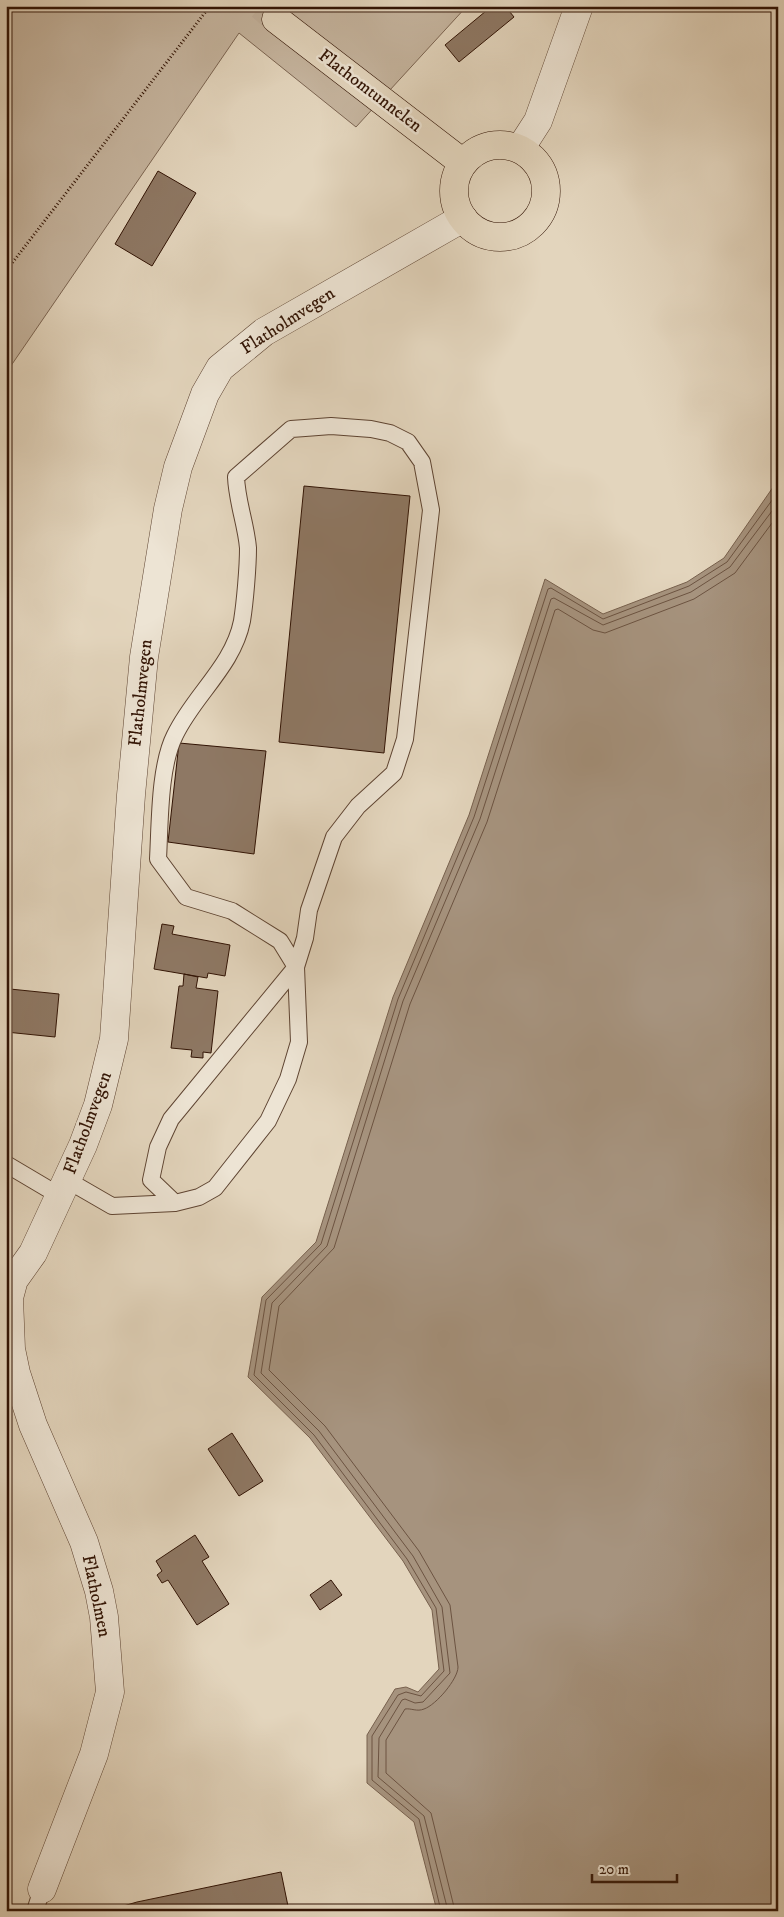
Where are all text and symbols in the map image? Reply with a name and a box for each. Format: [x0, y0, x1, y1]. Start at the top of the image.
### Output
street label: Flathomtunnelen [314, 45, 427, 138]
street label: Flatholmvegen [237, 282, 340, 360]
street label: Flatholmvegen [124, 638, 158, 748]
street label: Flatholmvegen [59, 1068, 117, 1177]
street label: Flatholmen [77, 1553, 116, 1640]
scale bar [592, 1852, 676, 1884]
text: 20 m [599, 1860, 629, 1879]

